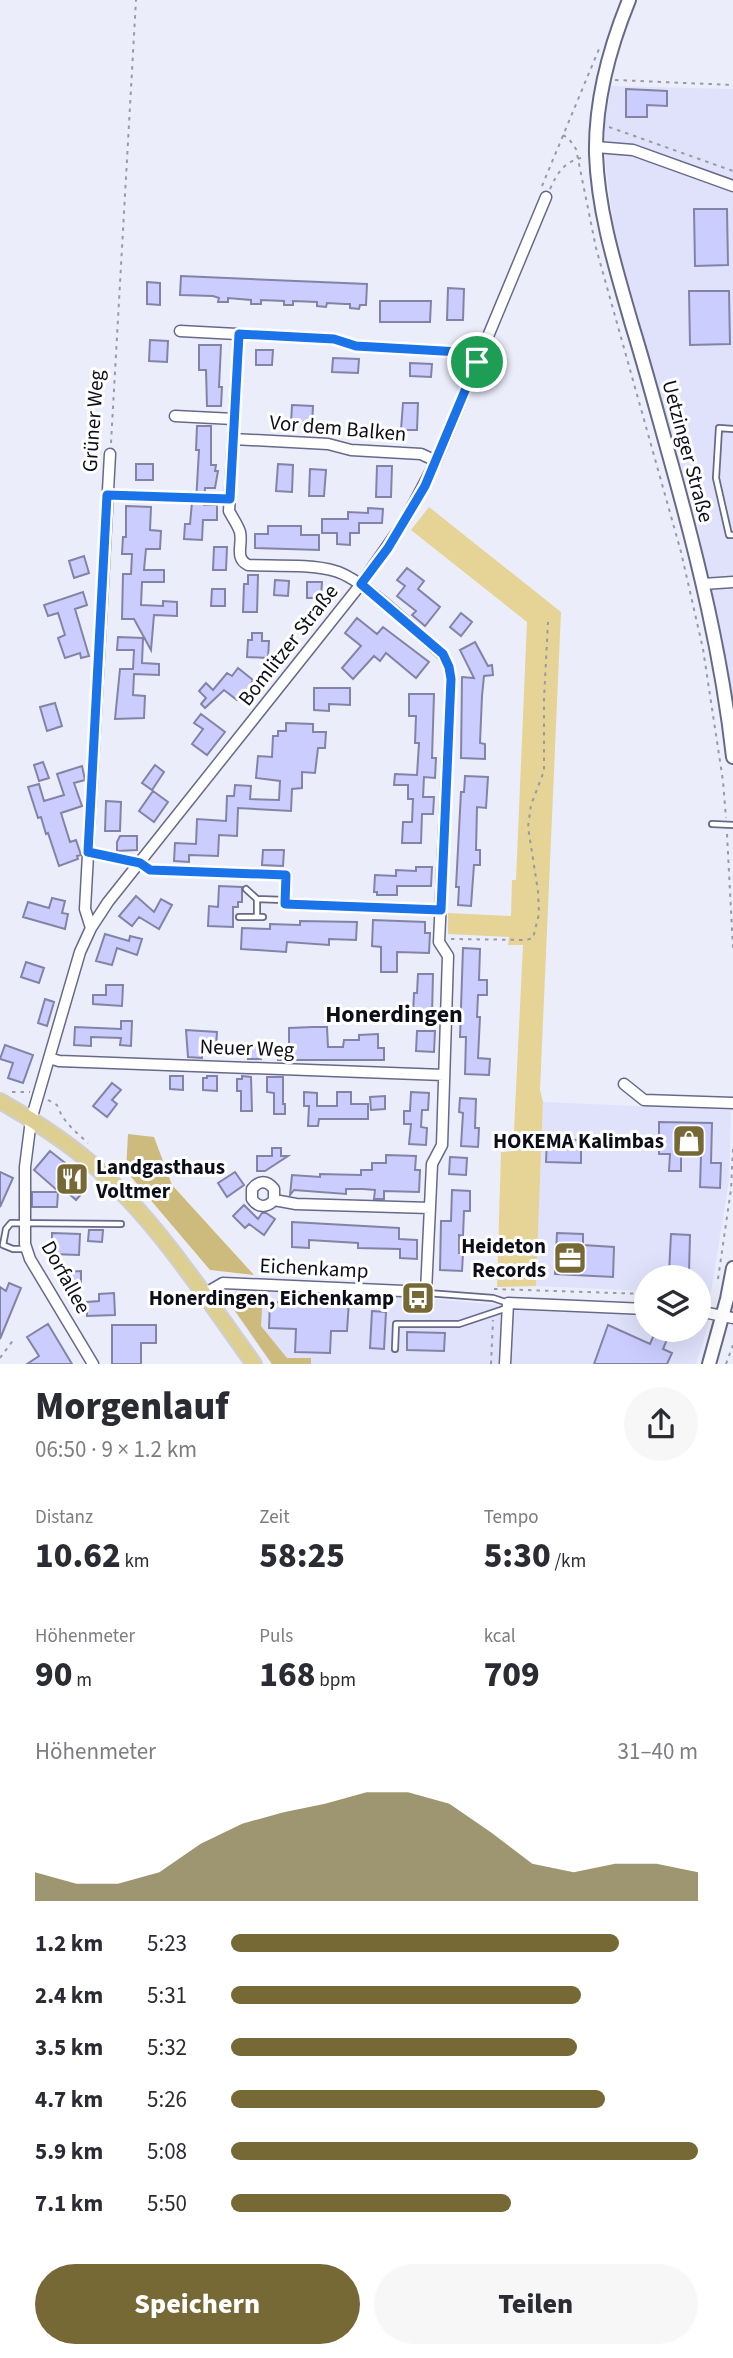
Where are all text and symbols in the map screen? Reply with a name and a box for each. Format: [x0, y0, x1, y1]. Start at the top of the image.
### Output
pin [447, 332, 507, 392]
icon: arrive [458, 343, 496, 381]
street label: Grüner Weg [74, 368, 112, 473]
street label: Uetzinger Straße [655, 376, 721, 526]
street label: Vor dem Balken [268, 407, 408, 449]
street label: Bomlitzer Straße [231, 578, 345, 712]
district label: Honerdingen [325, 997, 463, 1032]
street label: Neuer Weg [199, 1031, 295, 1065]
shop icon: HOKEMA Kalimbas [670, 1122, 708, 1160]
place label: HOKEMA Kalimbas [493, 1126, 664, 1156]
place label: Landgasthaus Voltmer [95, 1152, 225, 1206]
restaurant icon: Landgasthaus Voltmer [53, 1160, 91, 1198]
place label: Heideton Records [461, 1231, 546, 1285]
street label: Dorfallee [34, 1235, 98, 1319]
office icon: Heideton Records [551, 1239, 589, 1277]
street label: Eichenkamp [259, 1250, 369, 1286]
map controls [634, 1265, 711, 1342]
button: layers [634, 1265, 711, 1342]
bus stop icon: Honerdingen, Eichenkamp [399, 1279, 437, 1317]
place label: Honerdingen, Eichenkamp [149, 1283, 394, 1313]
text: Morgenlauf [35, 1380, 229, 1434]
button: share [624, 1387, 698, 1461]
text: 06:50 · 9 × 1.2 km [35, 1433, 197, 1466]
text: Distanz [35, 1504, 93, 1531]
text: Zeit [259, 1504, 290, 1531]
text: Tempo [484, 1504, 539, 1531]
text: 10.62 [35, 1531, 121, 1581]
text: 58:25 [259, 1531, 345, 1581]
text: 5:30 [484, 1531, 551, 1581]
text: km [121, 1548, 150, 1575]
text: /km [551, 1548, 586, 1575]
text: Höhenmeter [35, 1623, 135, 1650]
text: Puls [259, 1623, 293, 1650]
text: kcal [484, 1623, 516, 1650]
text: 90 [35, 1650, 72, 1700]
text: 168 [259, 1650, 315, 1700]
text: 709 [484, 1650, 540, 1700]
text: m [72, 1667, 92, 1694]
text: bpm [315, 1667, 356, 1694]
text: Höhenmeter [35, 1735, 156, 1768]
text: 31–40 m [618, 1735, 698, 1768]
text: 1.2 km [35, 1927, 103, 1960]
text: 5:23 [147, 1927, 187, 1960]
text: 2.4 km [35, 1979, 103, 2012]
text: 5:31 [147, 1979, 187, 2012]
text: 3.5 km [35, 2031, 103, 2064]
text: 5:32 [147, 2031, 187, 2064]
text: 4.7 km [35, 2083, 103, 2116]
text: 5:26 [147, 2083, 187, 2116]
text: 5.9 km [35, 2135, 103, 2168]
text: 5:08 [147, 2135, 187, 2168]
text: 7.1 km [35, 2187, 103, 2220]
text: 5:50 [147, 2187, 187, 2220]
button: Speichern [35, 2264, 360, 2344]
button: Teilen [374, 2264, 698, 2344]

